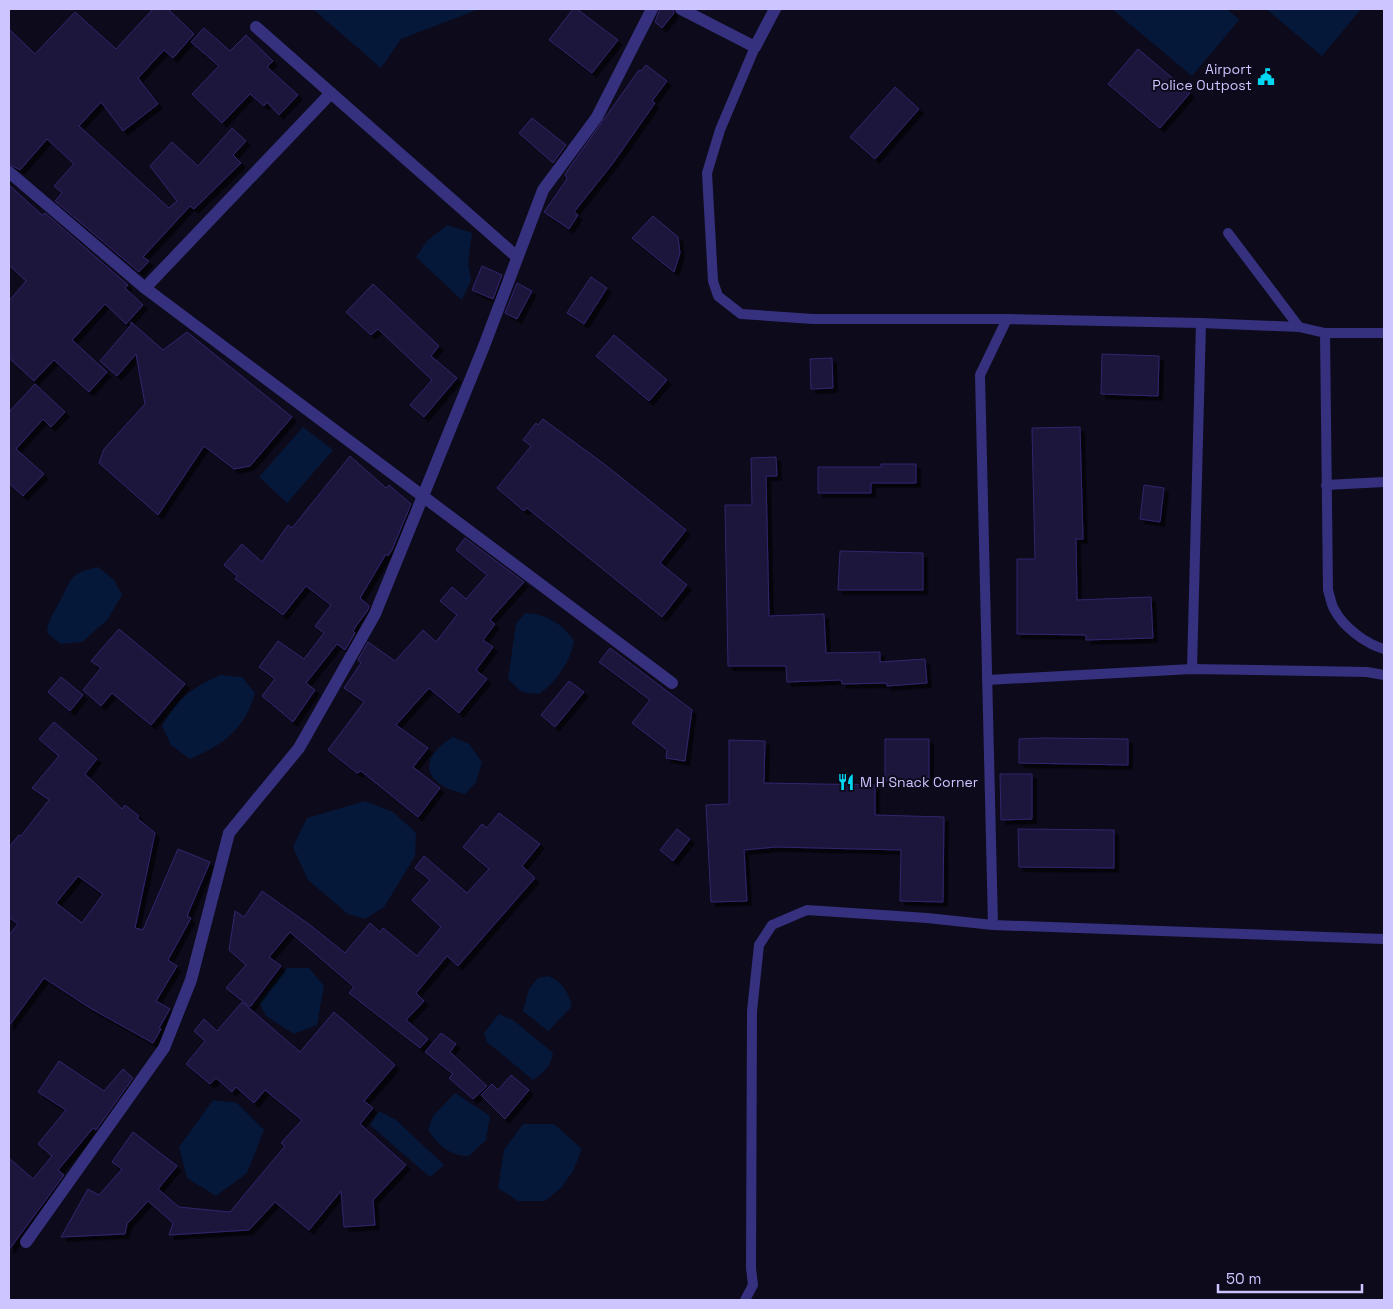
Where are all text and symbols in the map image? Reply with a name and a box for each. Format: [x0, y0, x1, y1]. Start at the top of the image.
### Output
place label: Airport Police Outpost [1152, 60, 1252, 94]
public building icon: Airport Police Outpost [1256, 67, 1276, 87]
restaurant icon: M H Snack Corner [836, 772, 856, 792]
place label: M H Snack Corner [860, 773, 978, 791]
scale bar [1218, 1262, 1362, 1294]
text: 50 m [1226, 1269, 1261, 1288]

